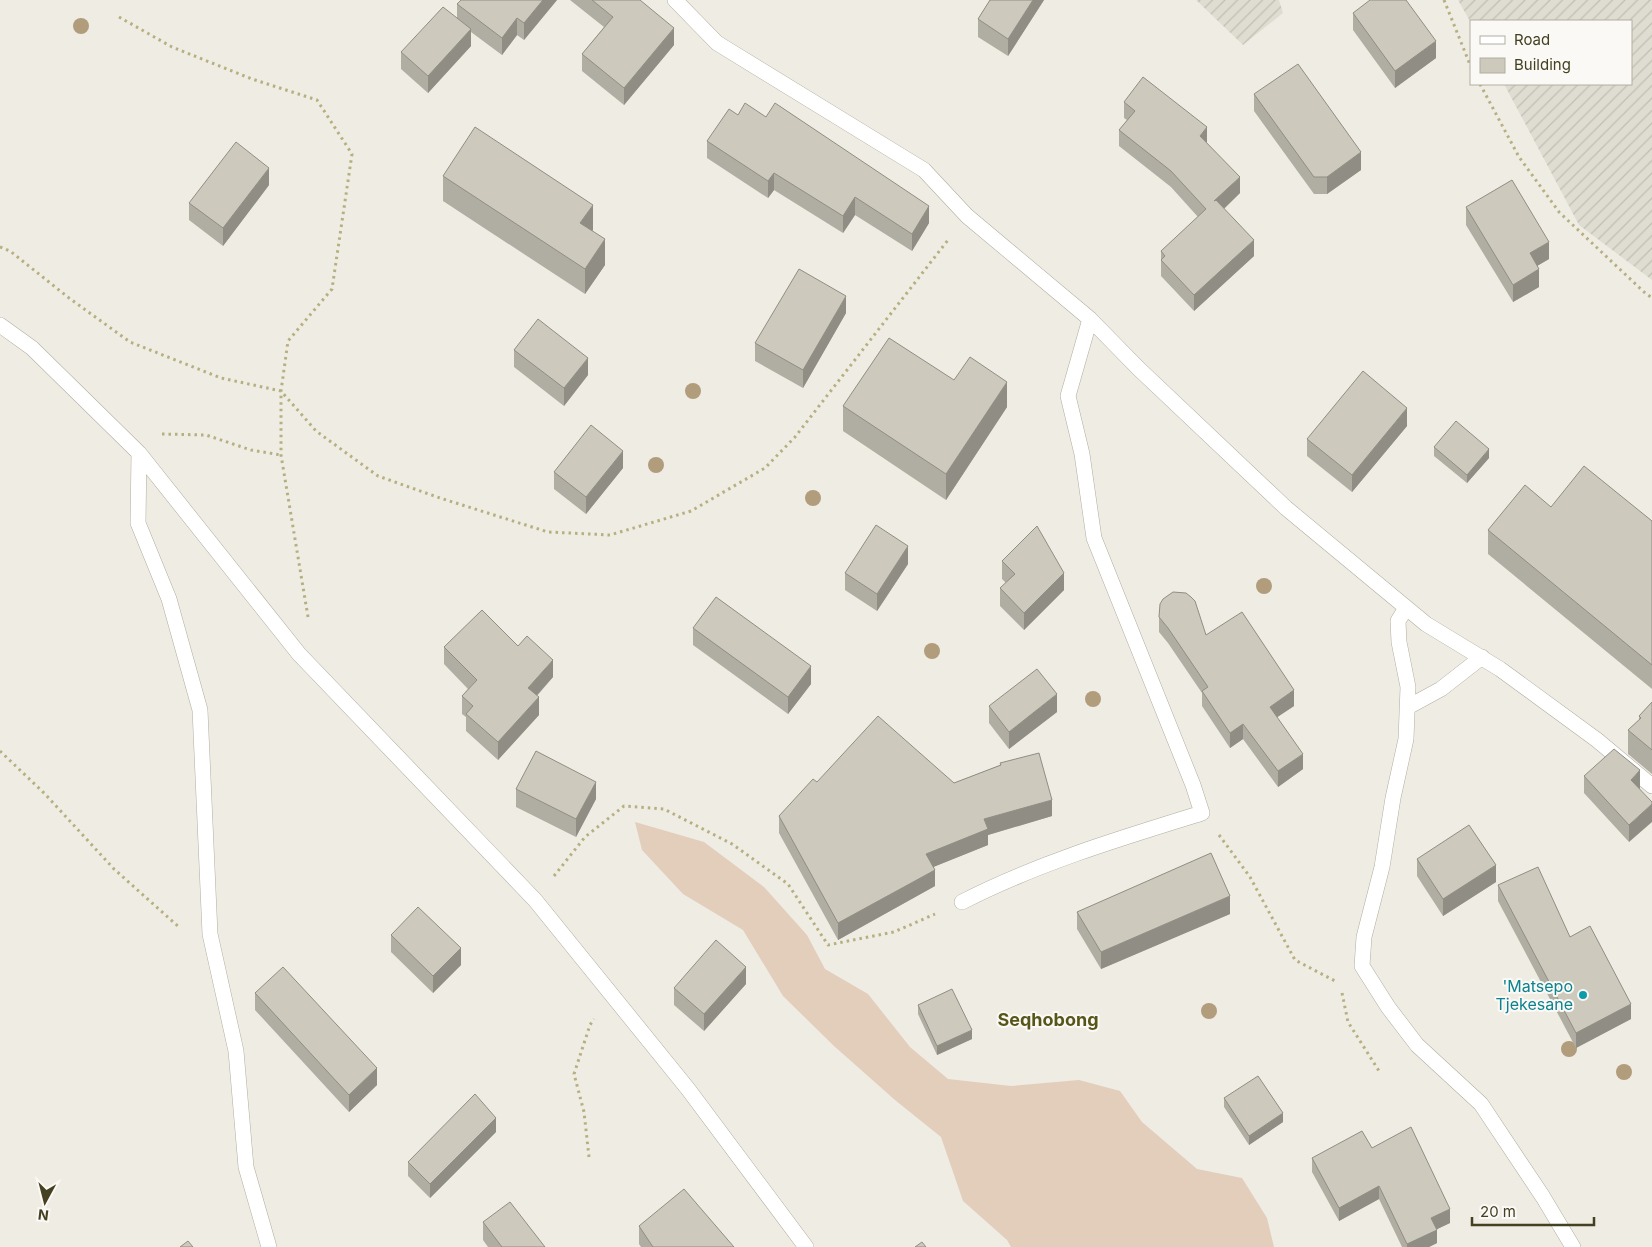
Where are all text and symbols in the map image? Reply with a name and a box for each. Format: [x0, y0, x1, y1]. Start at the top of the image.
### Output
legend [1470, 20, 1632, 85]
text: Road [1514, 30, 1550, 49]
text: Building [1514, 55, 1571, 74]
place label: 'Matsepo Tjekesane [1496, 976, 1573, 1014]
marker: 'Matsepo Tjekesane [1577, 989, 1589, 1001]
district label: Seqhobong [997, 1009, 1099, 1030]
north arrow [20, 1177, 70, 1227]
scale bar [1472, 1194, 1594, 1226]
text: 20 m [1480, 1202, 1516, 1221]
text: N [37, 1206, 50, 1224]

